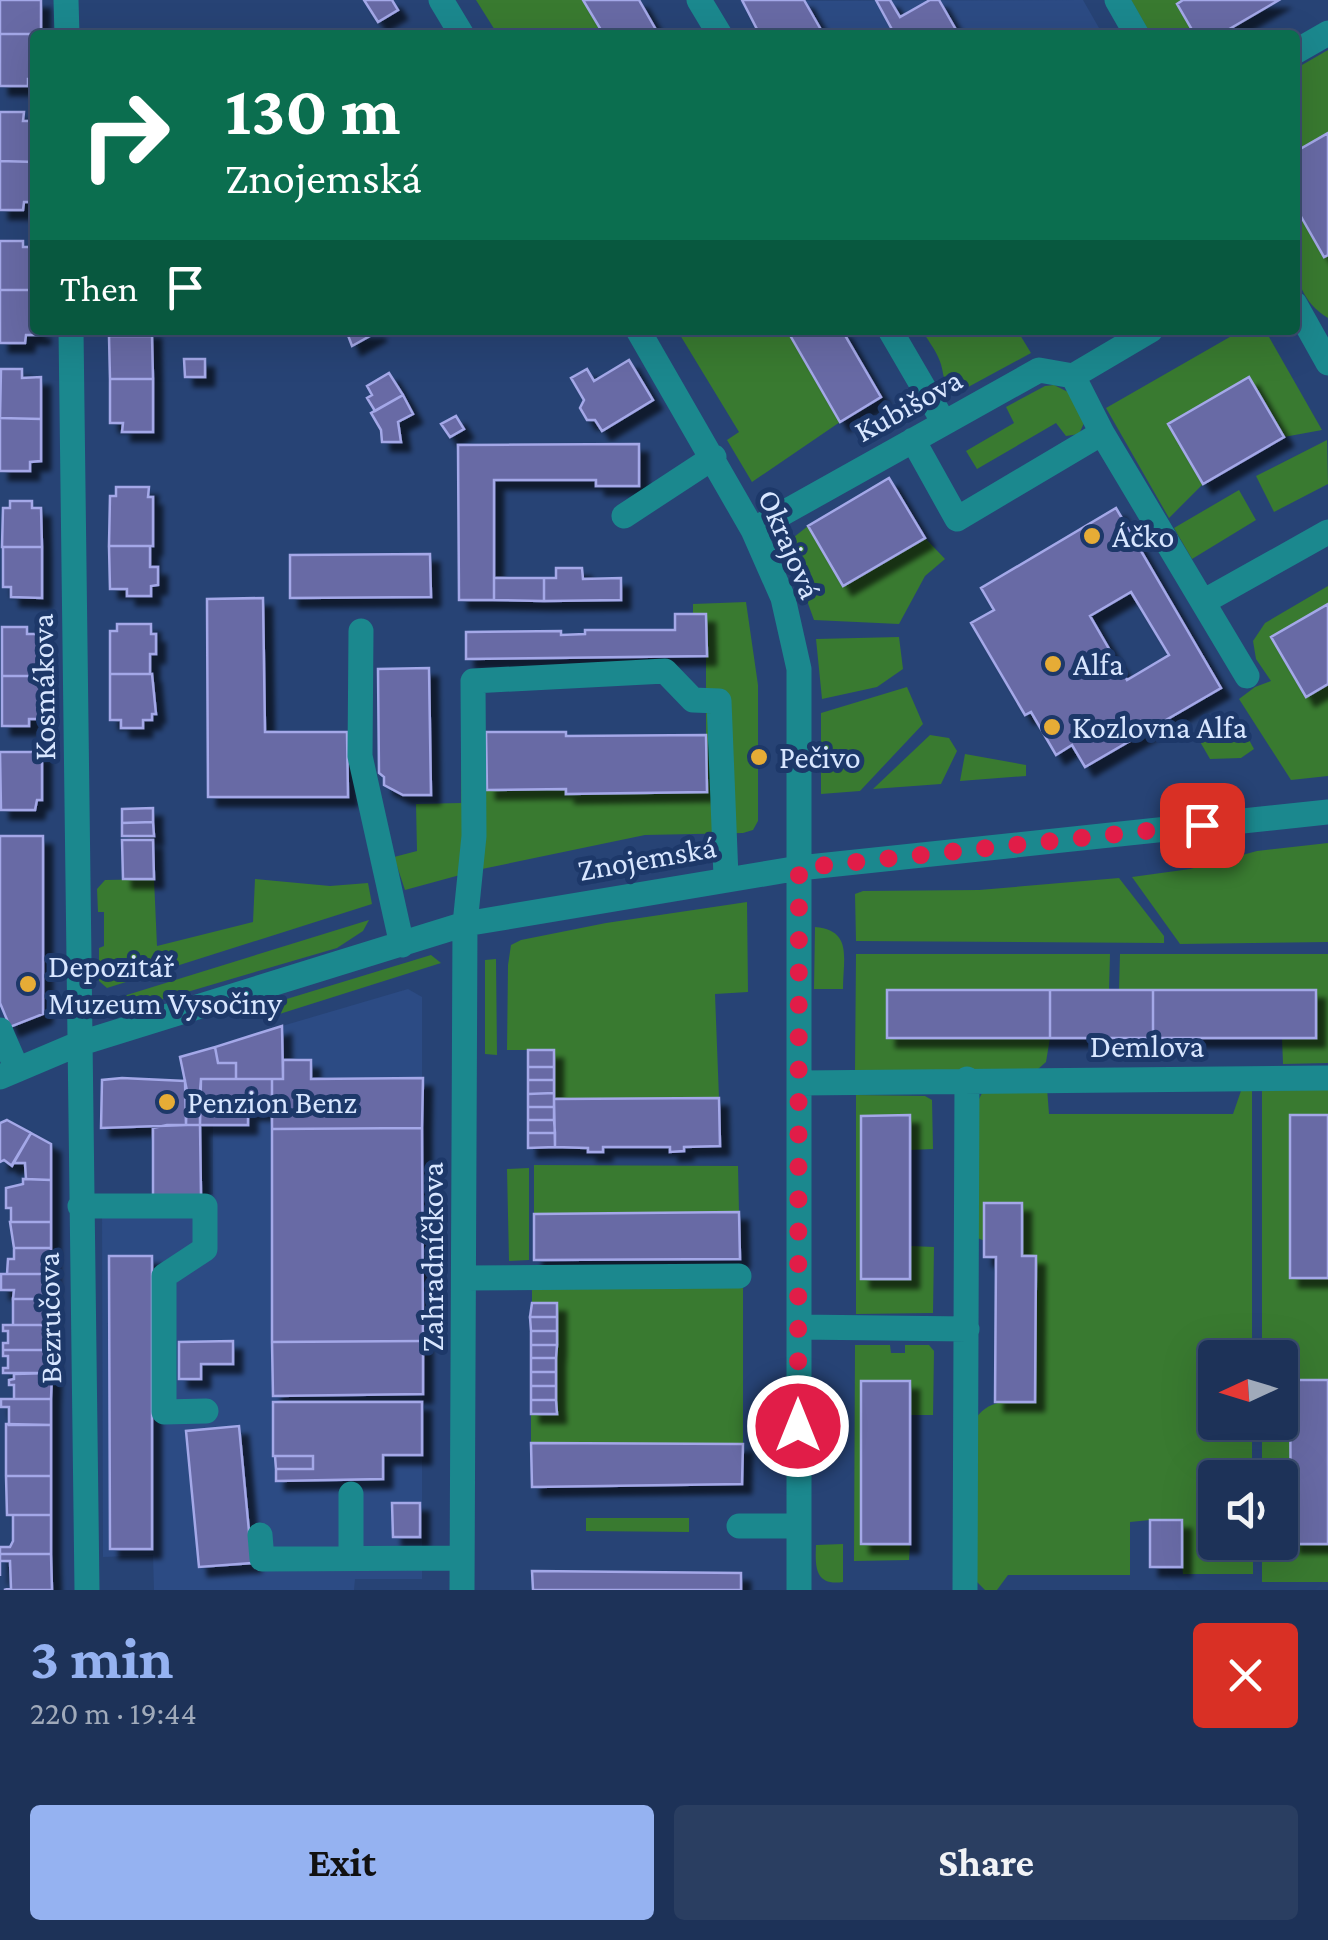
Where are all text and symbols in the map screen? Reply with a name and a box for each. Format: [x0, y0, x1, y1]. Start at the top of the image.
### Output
icon: right [60, 70, 190, 200]
text: 130 m [225, 71, 401, 149]
text: Znojemská [225, 153, 422, 203]
icon: arrive [158, 260, 213, 315]
text: Then [60, 267, 138, 309]
street label: Kubišova [848, 361, 968, 449]
street label: Okrajová [751, 484, 829, 604]
place label: Áčko [1112, 518, 1174, 554]
marker: Áčko [1081, 525, 1103, 547]
street label: Kosmákova [24, 613, 62, 761]
place label: Alfa [1073, 646, 1124, 682]
marker: Alfa [1042, 653, 1064, 675]
place label: Kozlovna Alfa [1072, 709, 1248, 745]
marker: Kozlovna Alfa [1041, 716, 1063, 738]
place label: Pečivo [779, 739, 861, 775]
marker: Pečivo [748, 746, 770, 768]
pin [1160, 783, 1245, 868]
icon: arrive [1175, 798, 1230, 853]
street label: Znojemská [575, 828, 719, 888]
place label: Depozitář Muzeum Vysočiny [48, 948, 282, 1021]
marker: Depozitář Muzeum Vysočiny [17, 973, 39, 995]
street label: Demlova [1090, 1028, 1205, 1064]
place label: Penzion Benz [187, 1084, 357, 1120]
marker: Penzion Benz [156, 1091, 178, 1113]
street label: Zahradníčkova [414, 1162, 450, 1352]
street label: Bezručova [30, 1252, 68, 1384]
north arrow [1198, 1340, 1298, 1440]
map controls [1198, 1340, 1298, 1560]
position arrow [746, 1374, 850, 1478]
button: sound [1198, 1460, 1298, 1560]
button: close [1193, 1623, 1298, 1728]
text: 3 min [30, 1624, 174, 1691]
text: 220 m · 19:44 [30, 1695, 197, 1731]
button: Exit [30, 1805, 654, 1920]
button: Share [674, 1805, 1298, 1920]

